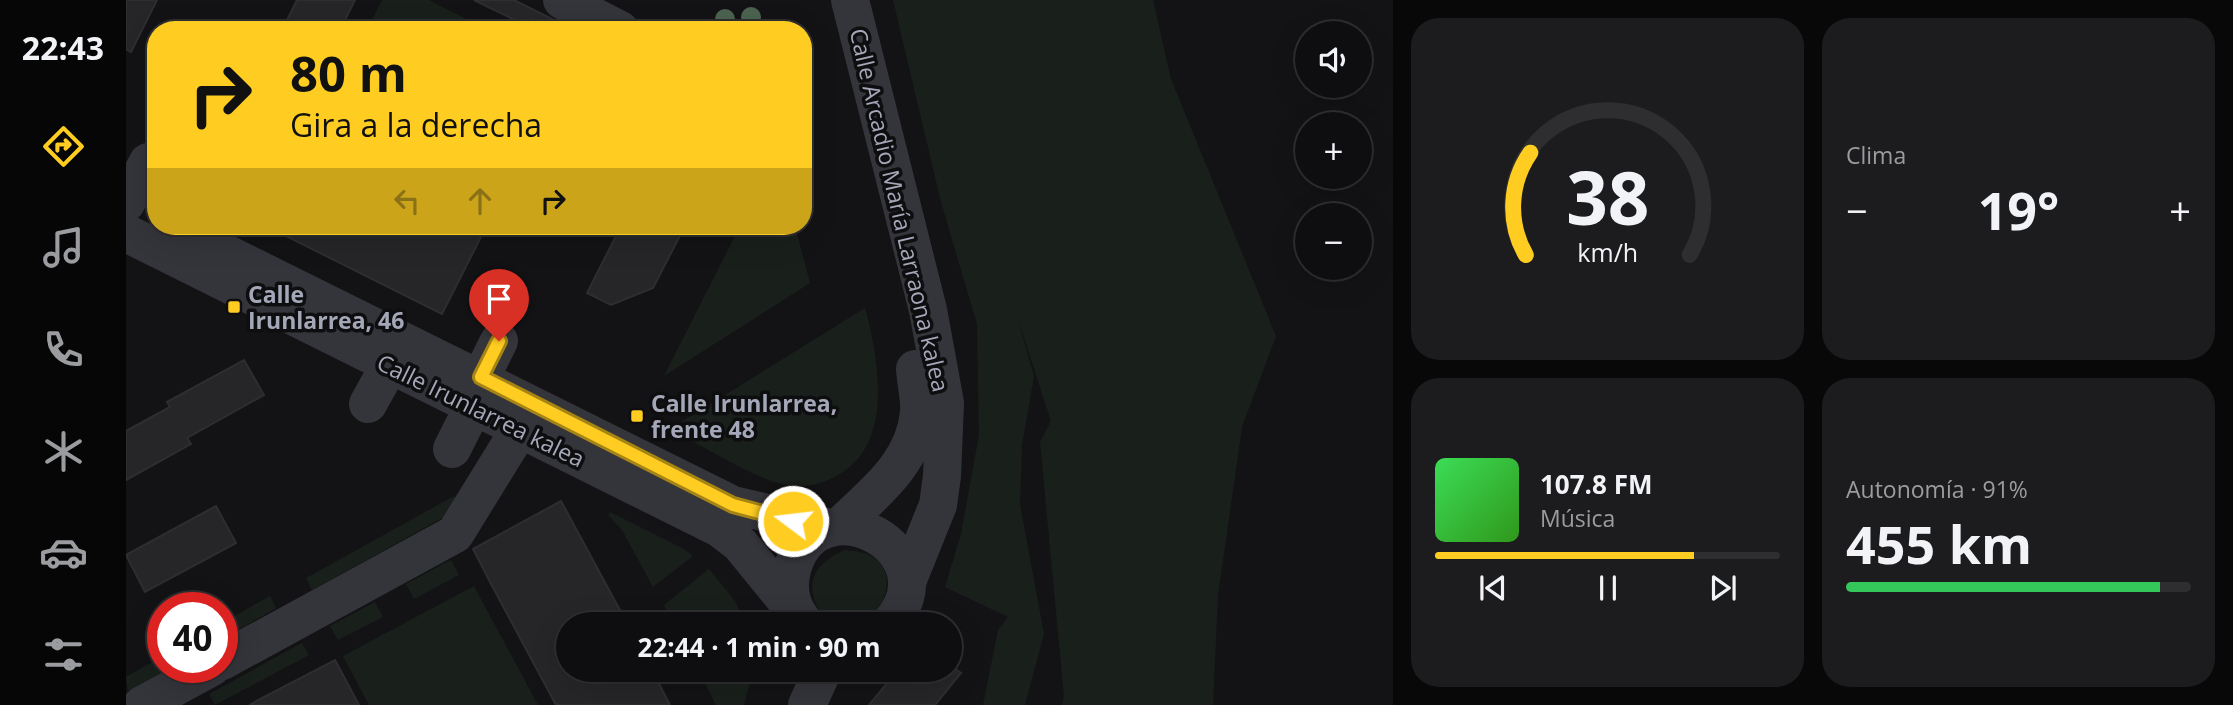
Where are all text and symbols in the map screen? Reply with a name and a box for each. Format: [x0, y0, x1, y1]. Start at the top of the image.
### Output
map controls [1295, 21, 1372, 280]
button: sound [1295, 21, 1372, 98]
street label: Calle Arcadio María Larraona kalea [843, 25, 957, 395]
text: 22:43 [22, 26, 104, 69]
text: 80 m [290, 40, 407, 106]
icon: right [175, 49, 266, 140]
text: Gira a la derecha [290, 103, 542, 146]
button: + [1295, 112, 1372, 189]
icon: directions [39, 122, 88, 171]
text: Clima [1846, 139, 1906, 171]
text: 38 [1566, 147, 1649, 246]
text: 19° [1978, 174, 2059, 245]
icon: left [388, 182, 426, 220]
icon: ahead [461, 182, 499, 220]
icon: right [534, 182, 572, 220]
text: − [1846, 184, 1868, 236]
text: + [2169, 184, 2191, 236]
button: − [1295, 203, 1372, 280]
icon: music [39, 223, 88, 272]
text: km/h [1577, 235, 1638, 269]
pin [469, 269, 529, 341]
place label: Calle Irunlarrea, 46 [248, 278, 404, 336]
icon: arrive [480, 280, 518, 318]
marker: Calle Irunlarrea, 46 [226, 299, 242, 315]
icon: phone [39, 325, 88, 374]
street label: Calle Irunlarrea kalea [372, 346, 590, 474]
place label: Calle Irunlarrea, frente 48 [651, 387, 837, 445]
marker: Calle Irunlarrea, frente 48 [629, 408, 645, 424]
icon: climate [39, 427, 88, 476]
text: 107.8 FM [1540, 466, 1652, 502]
text: Autonomía · 91% [1846, 473, 2028, 505]
position arrow [756, 484, 830, 558]
text: Música [1540, 502, 1615, 534]
text: 455 km [1846, 508, 2032, 579]
icon: car [39, 528, 88, 577]
icon: previous [1474, 569, 1512, 607]
icon: pause [1589, 569, 1627, 607]
icon: next [1704, 569, 1742, 607]
speed limit sign: 40 [147, 592, 238, 683]
text: 22:44 · 1 min · 90 m [638, 629, 880, 665]
icon: filters [39, 630, 88, 679]

